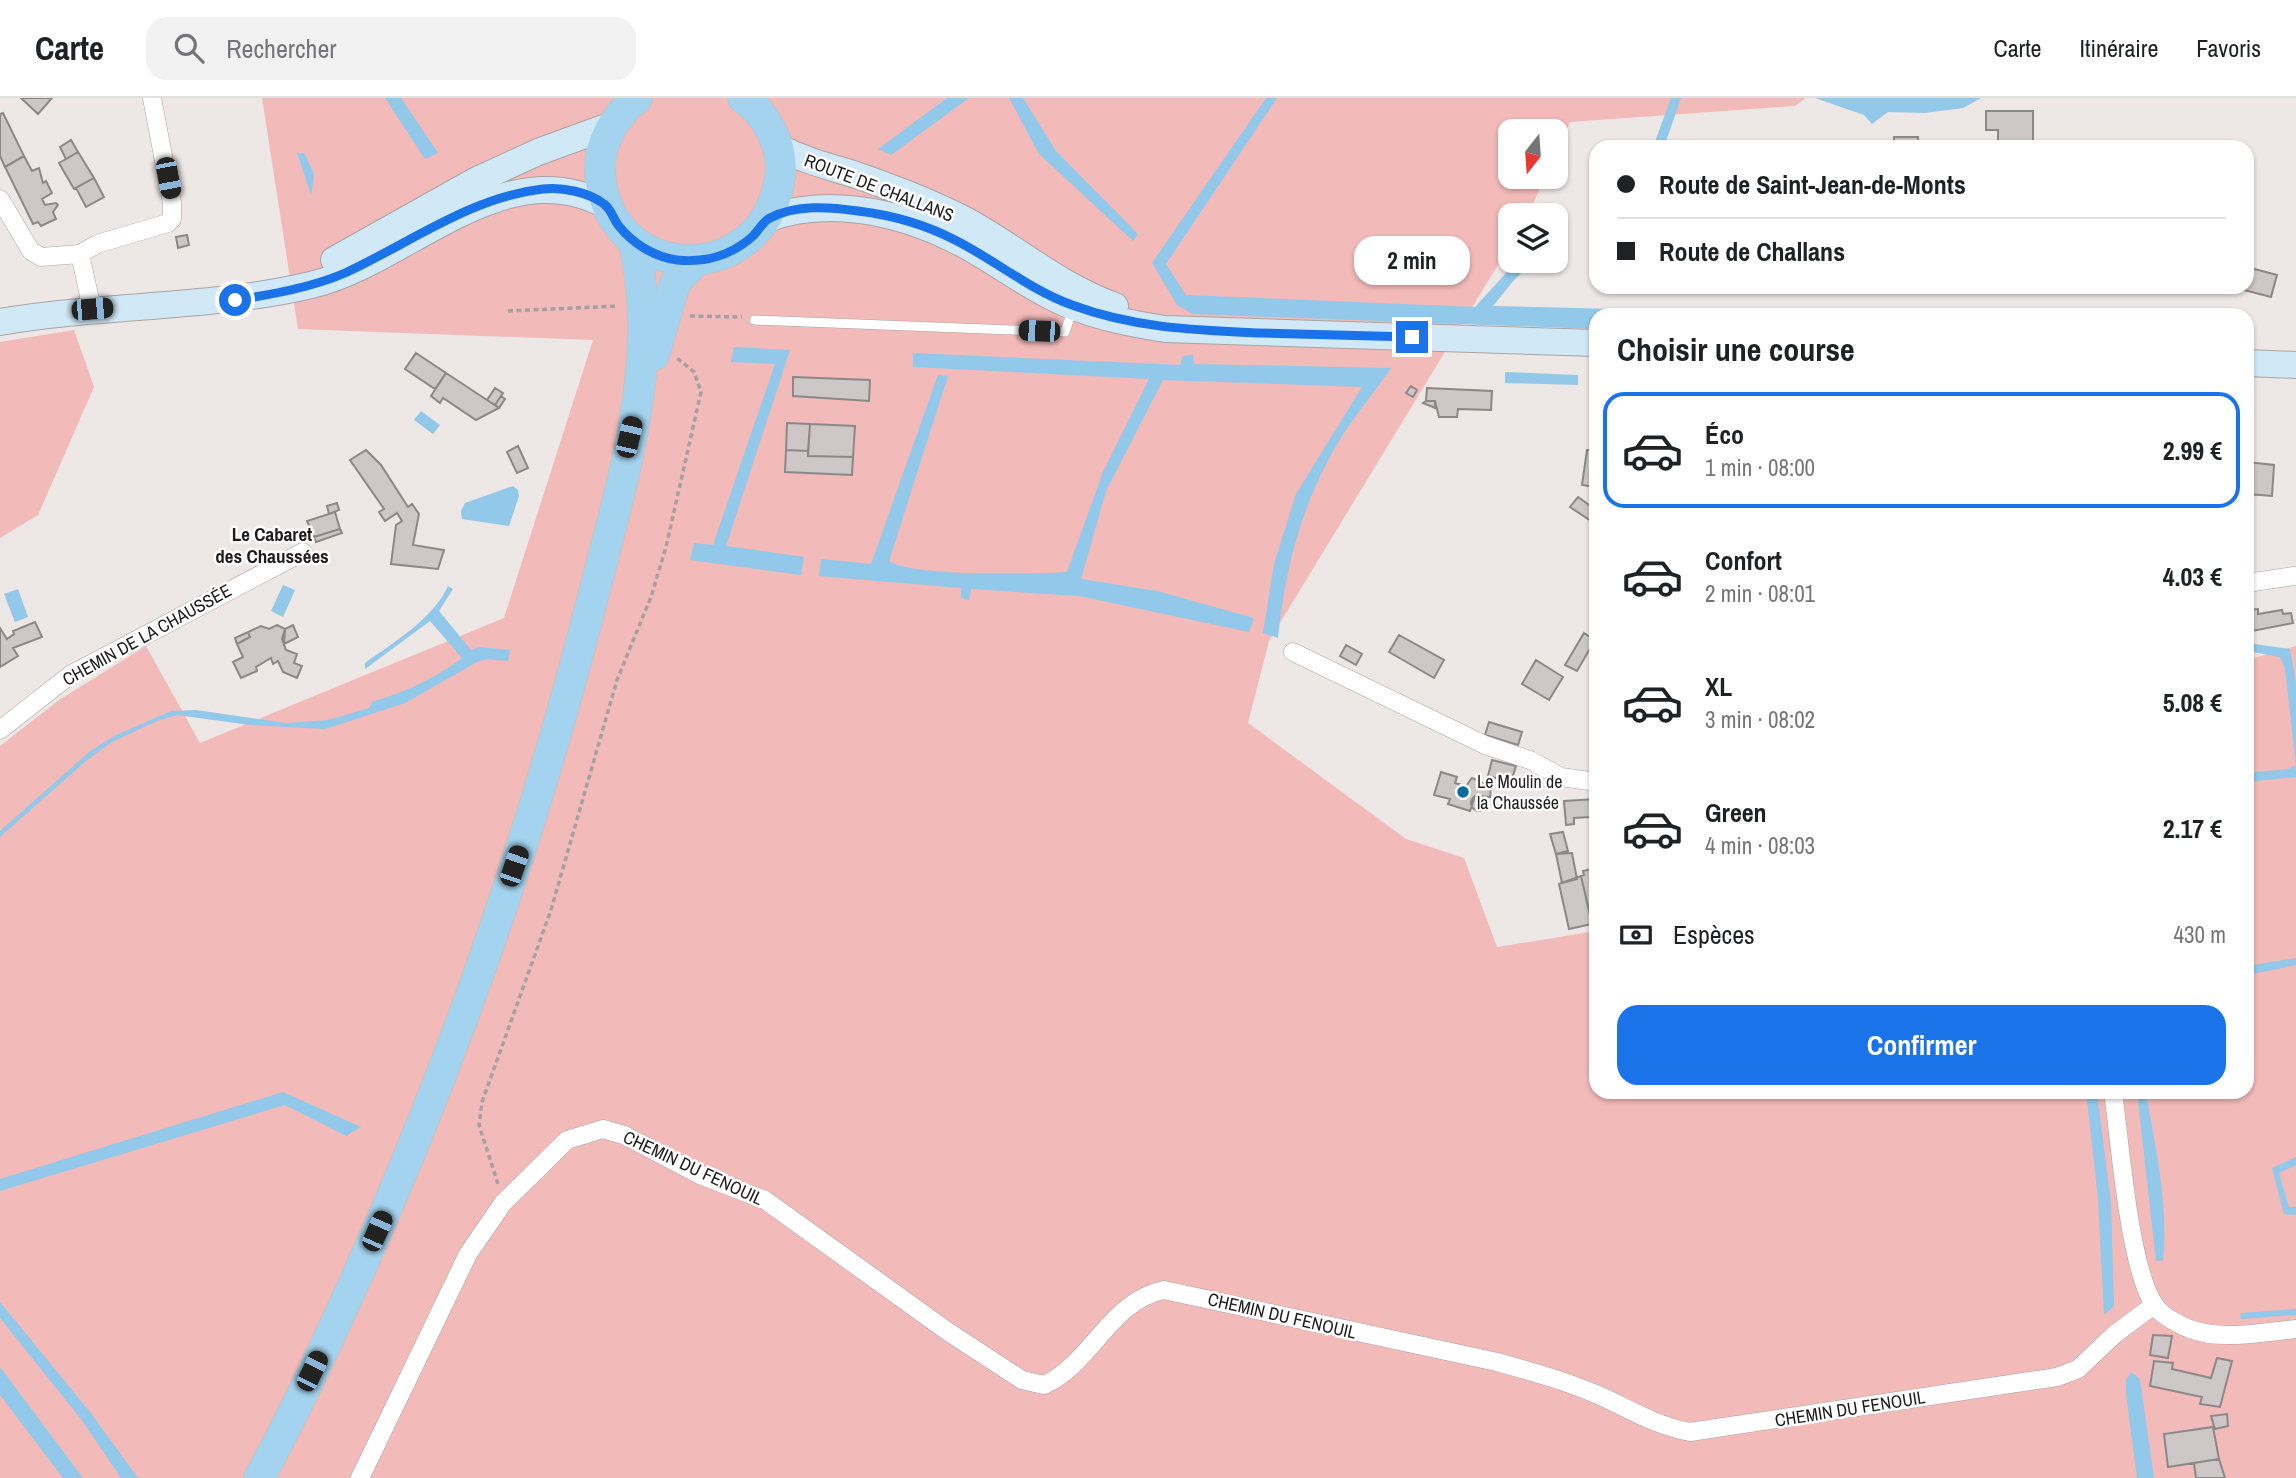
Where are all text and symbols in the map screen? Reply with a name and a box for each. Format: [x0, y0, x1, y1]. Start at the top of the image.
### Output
search box [146, 17, 636, 80]
text: Carte [35, 26, 104, 70]
icon: search [170, 29, 208, 67]
text: Rechercher [226, 31, 336, 66]
text: Carte [1993, 32, 2042, 64]
text: Itinéraire [2080, 32, 2158, 64]
text: Favoris [2196, 32, 2261, 64]
north arrow [1498, 119, 1568, 189]
map controls [1498, 119, 1568, 273]
street label: ROUTE DE CHALLANS [801, 147, 958, 228]
car [154, 155, 183, 201]
text: Route de Saint-Jean-de-Monts [1659, 167, 1966, 202]
button: layers [1498, 203, 1568, 273]
text: Route de Challans [1659, 234, 1845, 269]
callout: 2 min [1354, 236, 1470, 285]
text: 2 min [1387, 245, 1437, 276]
route start [219, 284, 251, 316]
car [71, 297, 114, 321]
car [1018, 320, 1061, 342]
route end [1396, 321, 1428, 353]
text: Choisir une course [1617, 328, 1855, 371]
car [615, 414, 644, 460]
text: Éco [1705, 417, 1744, 452]
icon: car [1621, 419, 1684, 482]
text: 2.99 € [2163, 433, 2222, 468]
text: 1 min · 08:00 [1705, 452, 1815, 483]
district label: Le Cabaret des Chaussées [215, 521, 329, 569]
text: Confort [1705, 543, 1782, 578]
icon: car [1621, 545, 1684, 608]
text: 4.03 € [2163, 559, 2222, 594]
street label: CHEMIN DE LA CHAUSSÉE [58, 578, 236, 691]
text: 2 min · 08:01 [1705, 578, 1815, 609]
text: XL [1705, 669, 1732, 704]
icon: car [1621, 671, 1684, 734]
text: 5.08 € [2163, 685, 2222, 720]
text: 3 min · 08:02 [1705, 704, 1815, 735]
place label: Le Moulin de la Chaussée [1477, 769, 1562, 815]
marker: Le Moulin de la Chaussée [1455, 784, 1471, 800]
text: Green [1705, 795, 1767, 830]
icon: car [1621, 797, 1684, 860]
text: 2.17 € [2163, 811, 2222, 846]
text: 4 min · 08:03 [1705, 830, 1815, 861]
car [498, 843, 531, 889]
icon: cash [1617, 916, 1655, 954]
text: Espèces [1673, 917, 1755, 952]
text: 430 m [2174, 919, 2226, 950]
button: Confirmer [1617, 1005, 2226, 1085]
street label: CHEMIN DU FENOUIL [619, 1124, 767, 1211]
car [359, 1208, 396, 1254]
street label: CHEMIN DU FENOUIL [1205, 1286, 1359, 1345]
car [294, 1348, 331, 1394]
street label: CHEMIN DU FENOUIL [1773, 1384, 1927, 1433]

